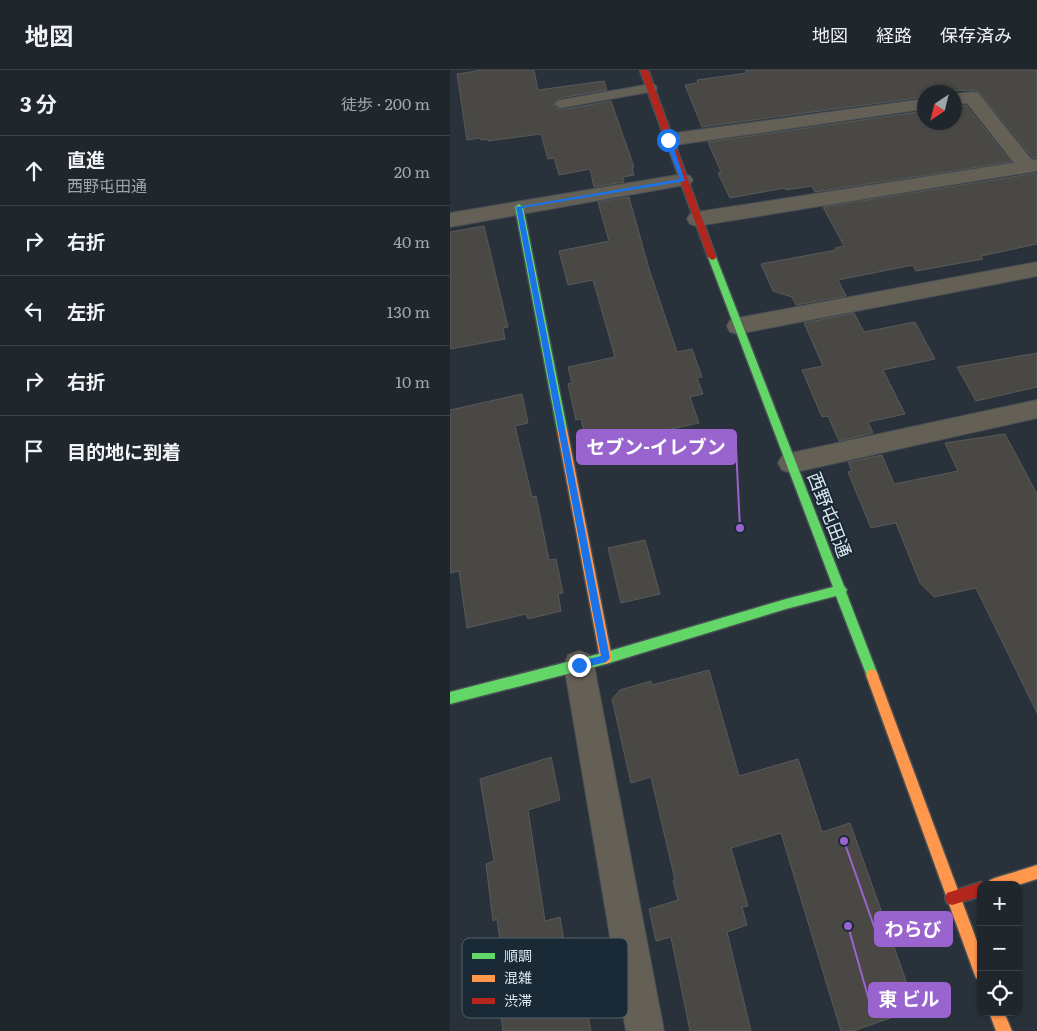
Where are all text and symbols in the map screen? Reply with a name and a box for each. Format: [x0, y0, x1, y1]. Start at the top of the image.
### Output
text: 地図 [25, 17, 73, 52]
text: 地図 [812, 21, 848, 48]
text: 経路 [876, 21, 912, 48]
text: 保存済み [940, 21, 1012, 48]
north arrow [917, 85, 962, 130]
text: 3 分 [20, 87, 57, 118]
text: 徒歩 · 200 m [341, 91, 430, 115]
route start [657, 129, 680, 152]
text: 直進 [67, 145, 105, 173]
icon: ahead [20, 157, 48, 185]
text: 20 m [394, 159, 430, 183]
text: 西野屯田通 [67, 173, 147, 197]
icon: right [20, 227, 48, 255]
text: 右折 [67, 227, 105, 255]
text: 40 m [393, 229, 430, 253]
icon: left [20, 297, 48, 325]
text: 左折 [67, 297, 105, 325]
text: 130 m [387, 299, 430, 323]
icon: right [20, 367, 48, 395]
text: 右折 [67, 367, 105, 395]
text: 10 m [396, 369, 430, 393]
callout: セブン-イレブン [577, 430, 736, 464]
text: セブン-イレブン [586, 432, 726, 460]
icon: arrive [20, 437, 48, 465]
text: 目的地に到着 [67, 437, 181, 465]
street label: 西野屯田通 [802, 468, 859, 561]
route end [568, 654, 591, 677]
map controls [977, 881, 1022, 1016]
button: + [977, 881, 1022, 926]
callout: わらび [875, 912, 952, 946]
text: わらび [884, 914, 942, 942]
button: − [977, 926, 1022, 971]
legend [462, 938, 628, 1018]
text: 順調 [504, 945, 532, 965]
text: 混雑 [504, 967, 532, 987]
button: locate [977, 971, 1022, 1016]
callout: 東 ビル [869, 983, 950, 1017]
text: 東 ビル [879, 984, 939, 1012]
text: 渋滞 [504, 990, 532, 1010]

